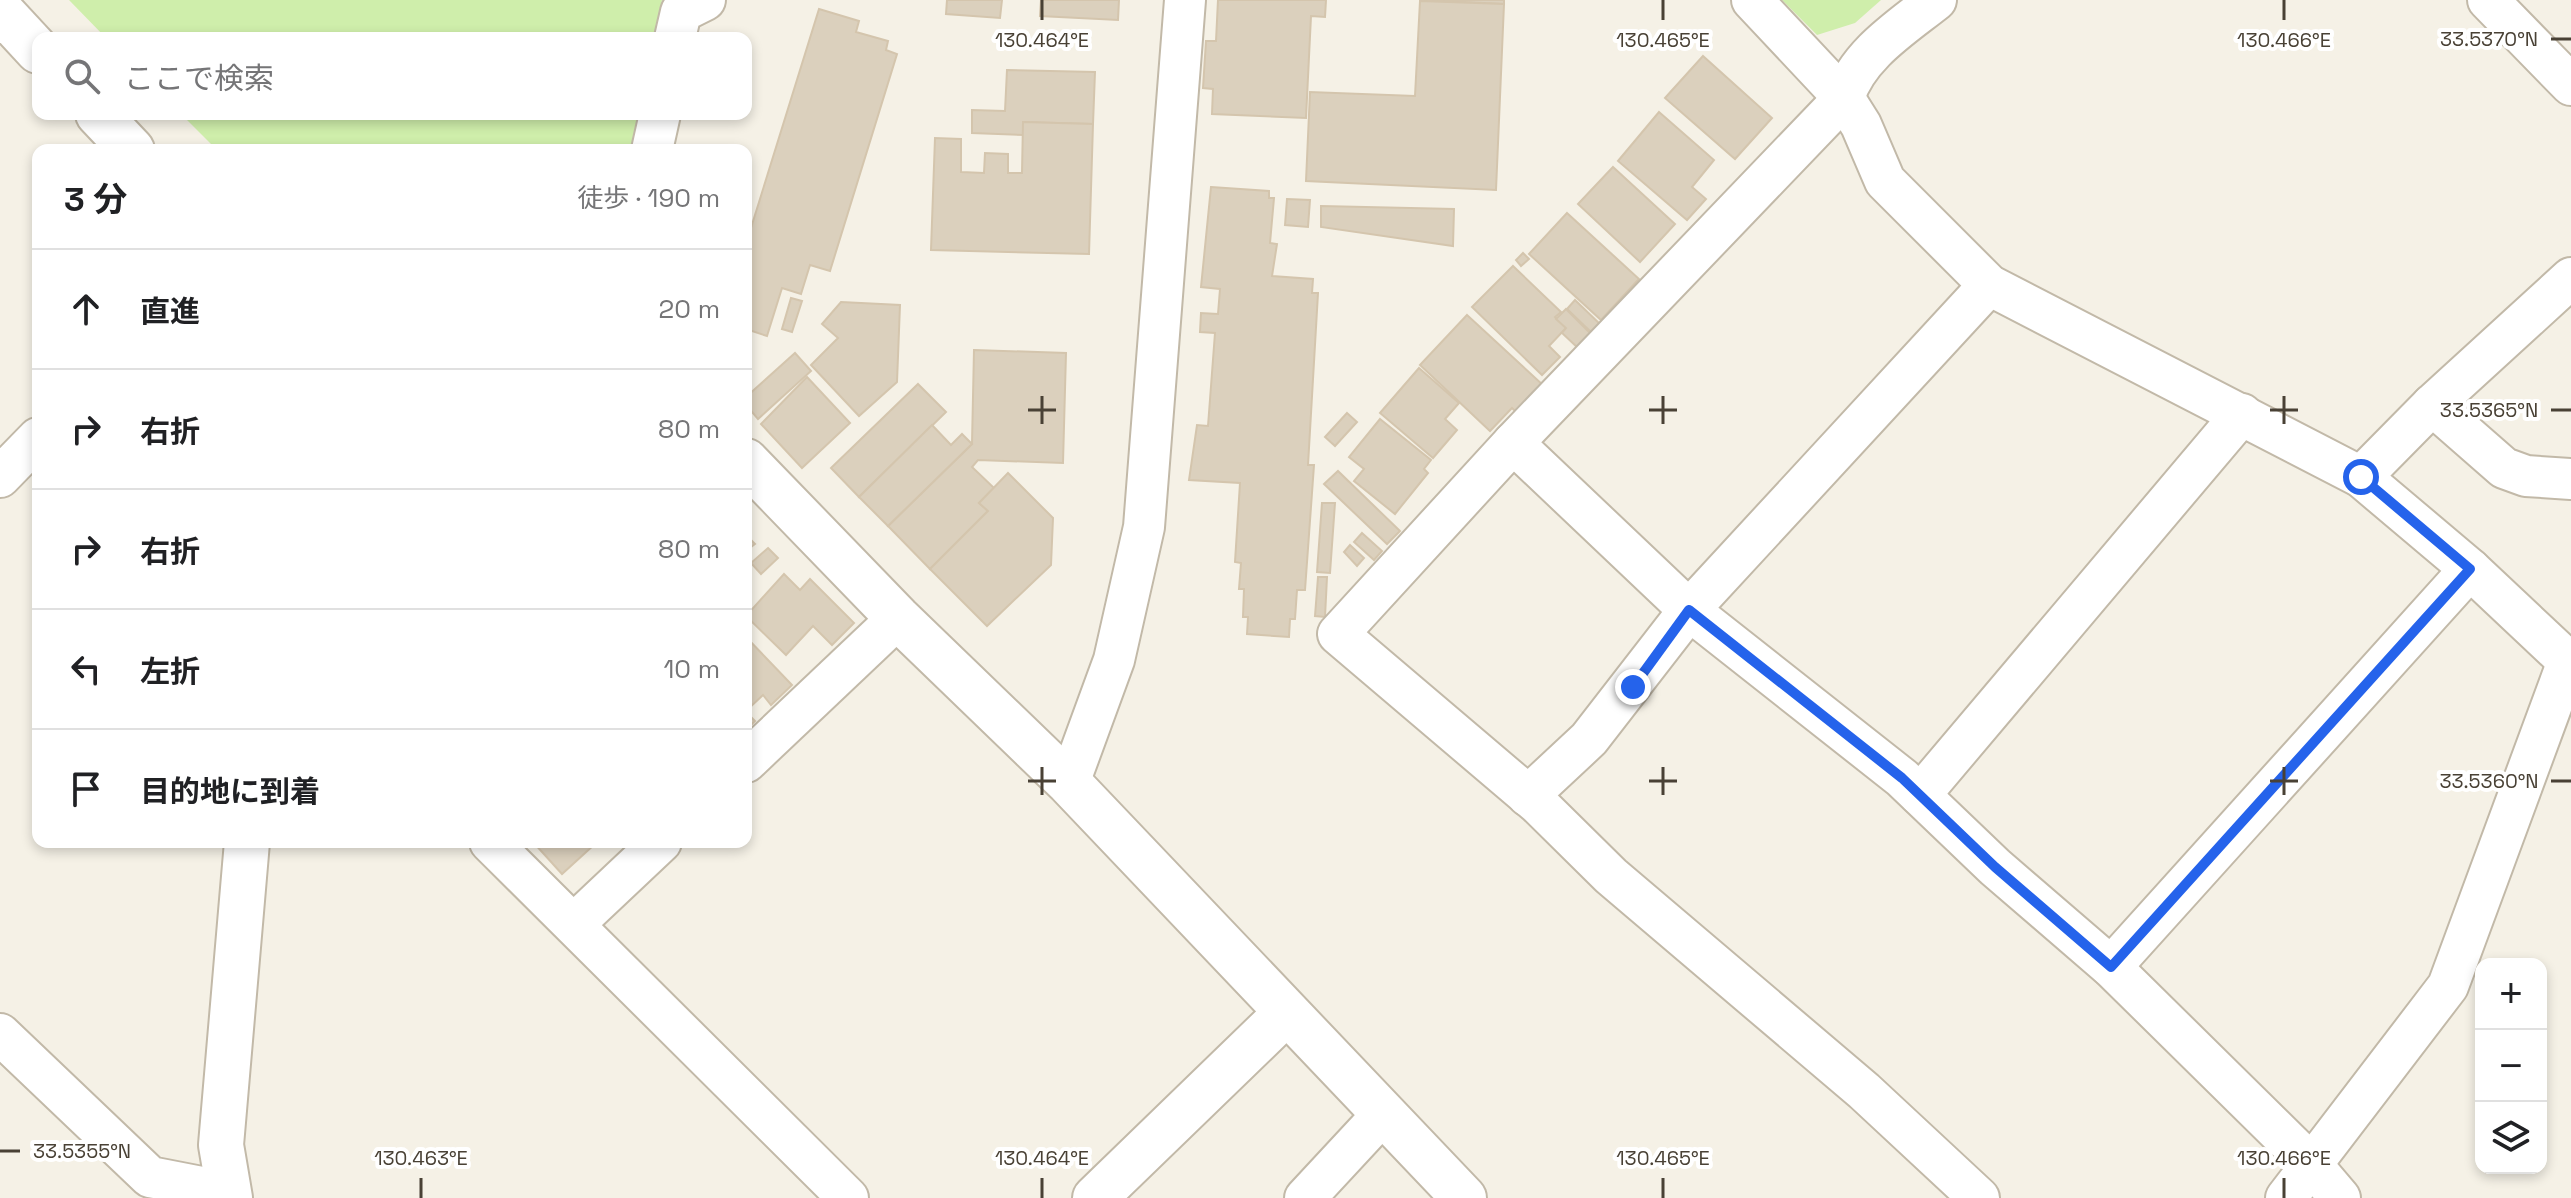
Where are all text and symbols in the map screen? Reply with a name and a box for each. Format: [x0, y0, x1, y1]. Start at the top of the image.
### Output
text: 33.5370°N [2440, 26, 2538, 52]
text: 130.464°E [995, 27, 1089, 53]
text: 130.465°E [1616, 27, 1710, 53]
text: 130.466°E [2237, 27, 2331, 53]
search box [32, 32, 752, 120]
icon: search [60, 54, 104, 98]
text: ここで検索 [124, 59, 274, 98]
text: 3 分 [64, 178, 127, 221]
text: 徒歩 · 190 m [577, 181, 720, 215]
icon: ahead [64, 287, 108, 331]
text: 直進 [140, 292, 200, 331]
text: 20 m [659, 292, 720, 326]
text: 33.5365°N [2440, 397, 2538, 423]
icon: right [64, 407, 108, 451]
text: 右折 [140, 412, 200, 451]
text: 80 m [658, 412, 720, 446]
route start [2343, 459, 2379, 495]
icon: right [64, 527, 108, 571]
text: 右折 [140, 532, 200, 571]
text: 80 m [658, 532, 720, 566]
icon: left [64, 647, 108, 691]
text: 左折 [140, 652, 200, 691]
text: 10 m [663, 652, 720, 686]
route end [1615, 669, 1651, 705]
icon: arrive [64, 767, 108, 811]
text: 33.5360°N [2439, 768, 2539, 794]
text: 目的地に到着 [140, 772, 320, 811]
map controls [2475, 958, 2547, 1174]
button: + [2475, 958, 2547, 1030]
button: − [2475, 1030, 2547, 1102]
button: layers [2475, 1102, 2547, 1174]
text: 33.5355°N [33, 1138, 131, 1164]
text: 130.463°E [374, 1145, 468, 1171]
text: 130.464°E [995, 1145, 1089, 1171]
text: 130.465°E [1616, 1145, 1710, 1171]
text: 130.466°E [2237, 1145, 2331, 1171]

